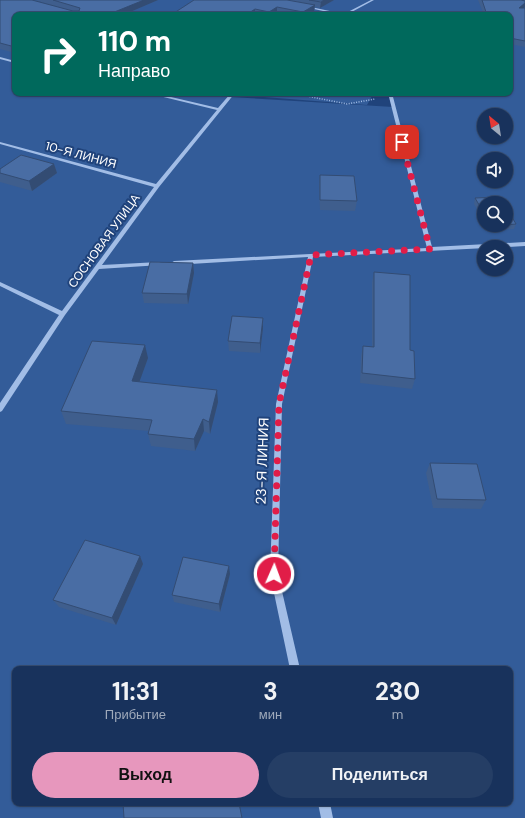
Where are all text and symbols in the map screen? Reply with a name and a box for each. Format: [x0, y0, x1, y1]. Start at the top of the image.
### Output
text: 110 m [98, 23, 171, 60]
icon: right [32, 28, 84, 80]
text: Направо [98, 59, 170, 83]
north arrow [477, 108, 513, 144]
map controls [477, 108, 513, 276]
pin [385, 125, 419, 159]
icon: arrive [391, 131, 413, 153]
street label: 10-Я ЛИНИЯ [44, 138, 118, 172]
button: sound [477, 152, 513, 188]
street label: СОСНОВАЯ УЛИЦА [64, 191, 144, 291]
button: search [477, 196, 513, 232]
button: layers [477, 240, 513, 276]
street label: 23-Я ЛИНИЯ [251, 417, 273, 505]
position arrow [253, 553, 295, 595]
text: 11:31 [112, 676, 159, 707]
text: 3 [263, 676, 278, 707]
text: 230 [375, 676, 420, 707]
text: Прибытие [105, 706, 166, 723]
text: мин [259, 706, 282, 723]
text: m [392, 706, 403, 723]
button: Выход [32, 752, 259, 798]
button: Поделиться [267, 752, 493, 798]

